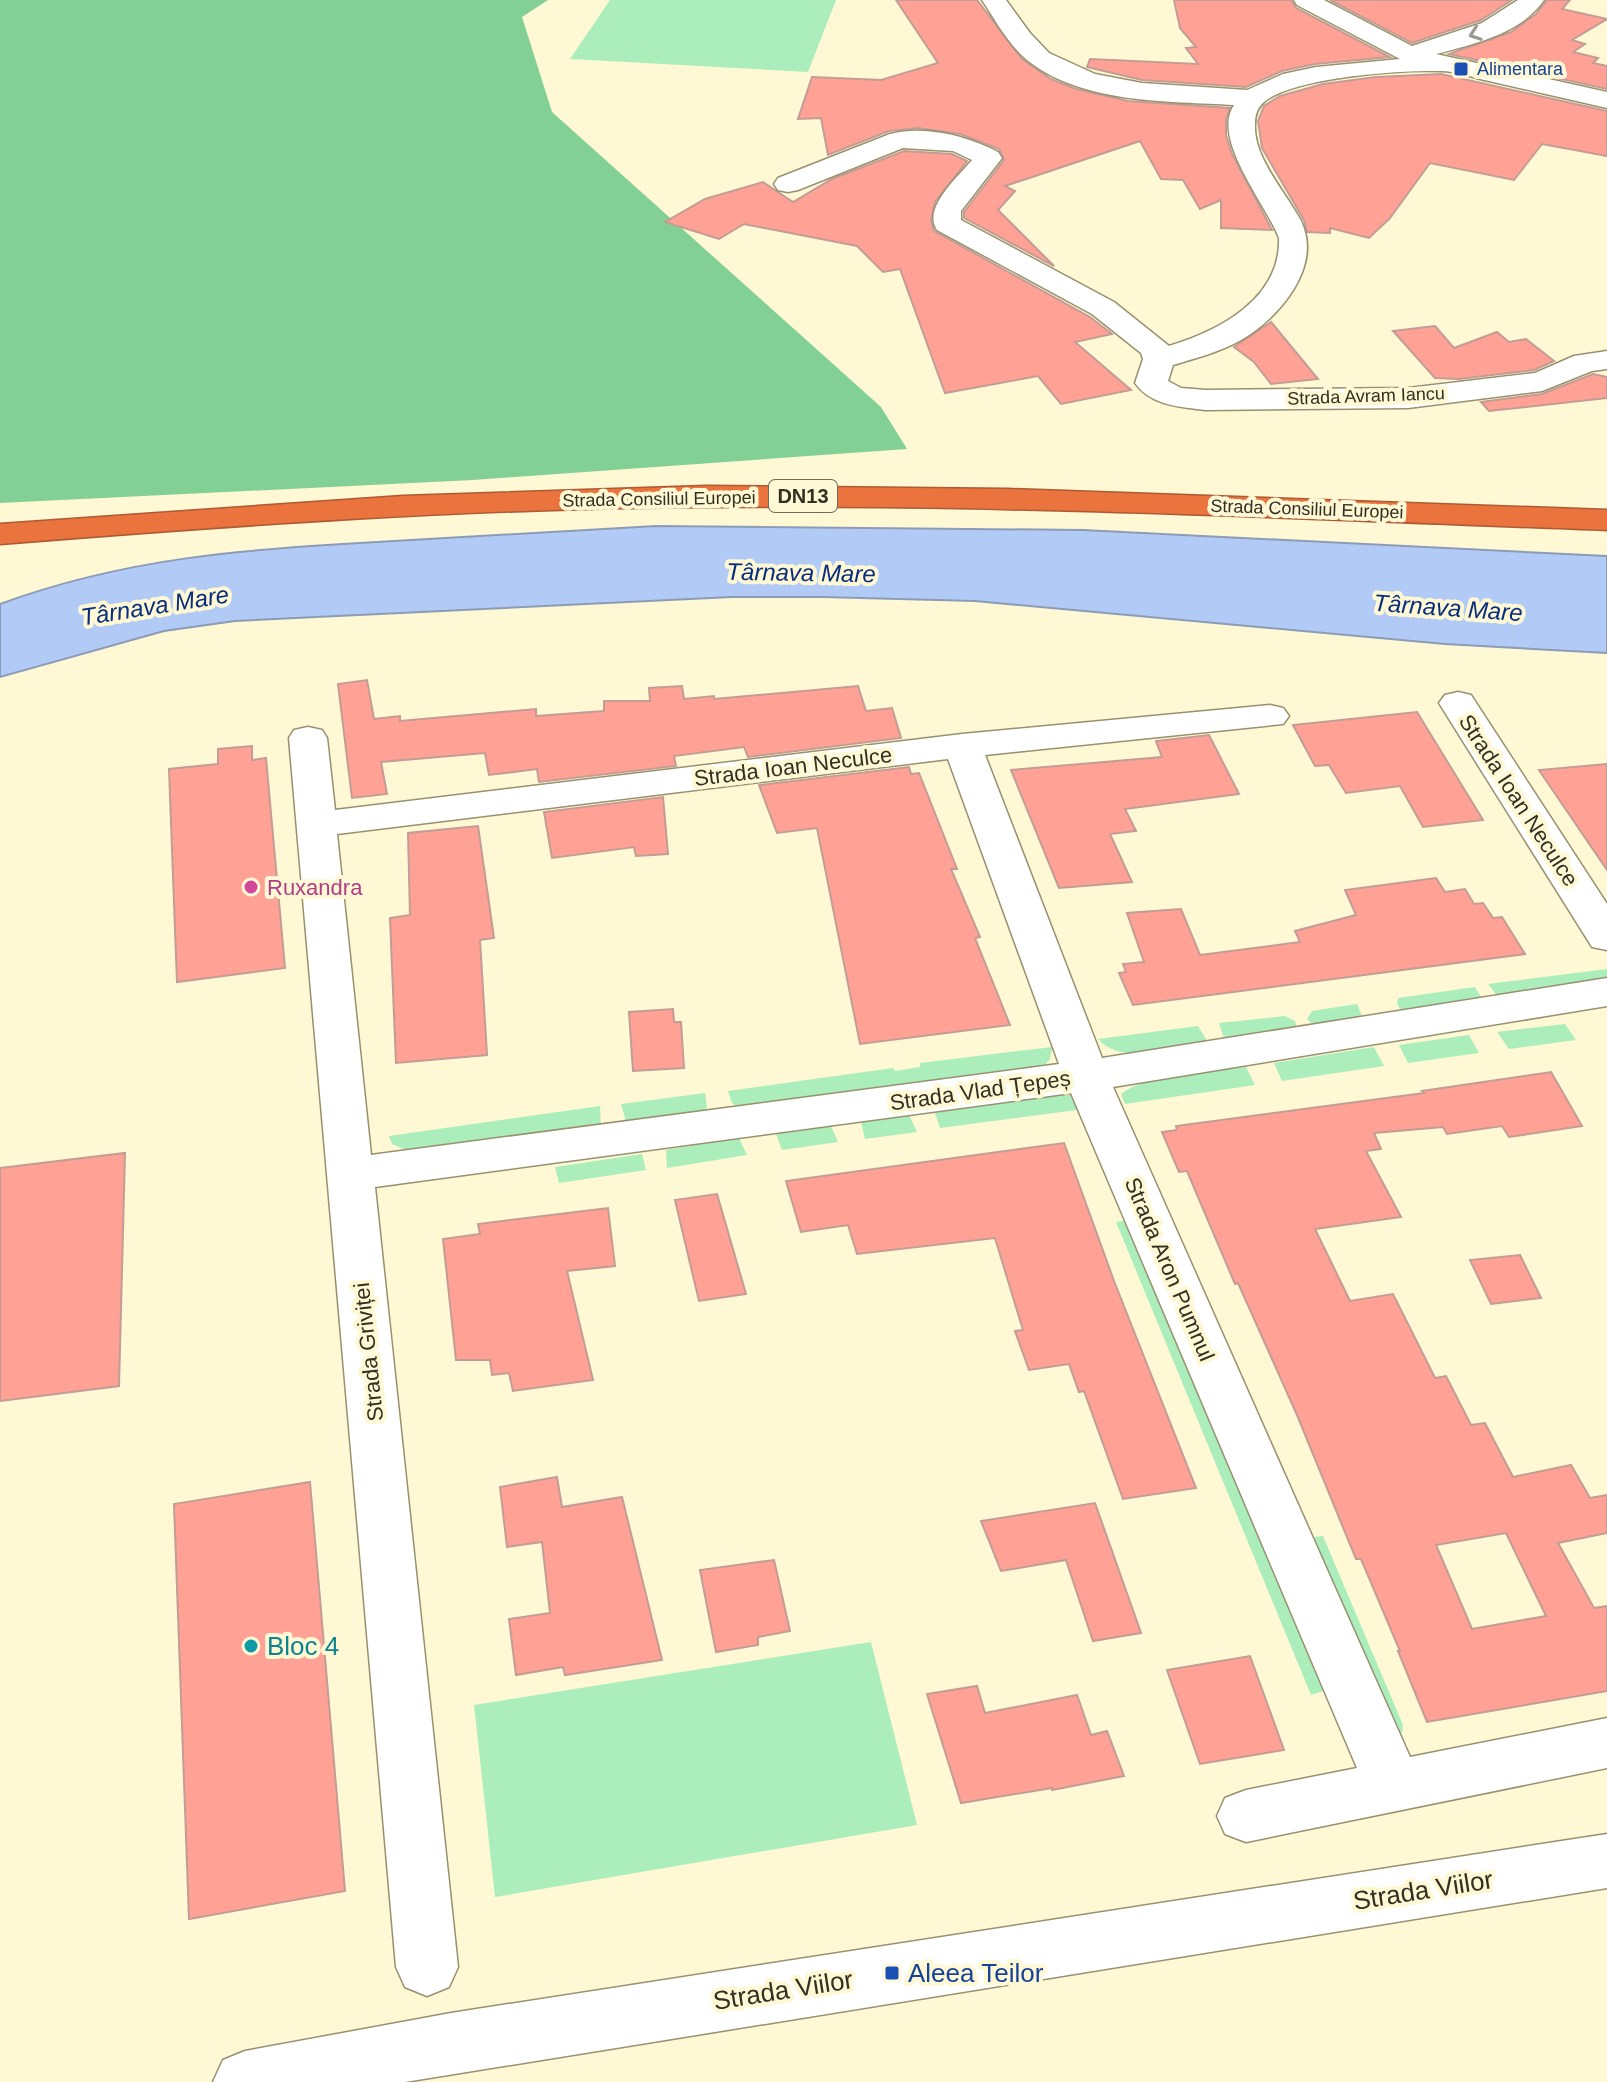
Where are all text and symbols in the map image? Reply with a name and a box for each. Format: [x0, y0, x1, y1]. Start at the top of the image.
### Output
one-way arrow [1468, 24, 1482, 40]
place label: Alimentara [1477, 59, 1564, 79]
marker: Alimentara [1452, 60, 1470, 78]
street label: Strada Avram Iancu [1287, 383, 1445, 409]
road number: DN13 [769, 480, 837, 512]
street label: Strada Consiliul Europei [562, 487, 756, 511]
street label: Strada Consiliul Europei [1210, 496, 1404, 522]
water label: Târnava Mare [726, 558, 876, 587]
water label: Târnava Mare [79, 580, 231, 631]
water label: Târnava Mare [1373, 589, 1523, 626]
street label: Strada Ioan Neculce [1454, 710, 1583, 891]
street label: Strada Ioan Neculce [693, 742, 894, 791]
place label: Ruxandra [267, 875, 363, 900]
marker: Ruxandra [242, 878, 260, 896]
street label: Strada Vlad Țepeș [888, 1065, 1072, 1116]
street label: Strada Aron Pumnul [1120, 1174, 1220, 1365]
street label: Strada Griviței [349, 1281, 388, 1423]
place label: Bloc 4 [267, 1631, 339, 1661]
marker: Bloc 4 [242, 1637, 260, 1655]
street label: Strada Viilor [1351, 1864, 1495, 1916]
place label: Aleea Teilor [908, 1958, 1044, 1988]
street label: Strada Viilor [711, 1964, 855, 2016]
marker: Aleea Teilor [883, 1964, 901, 1982]

